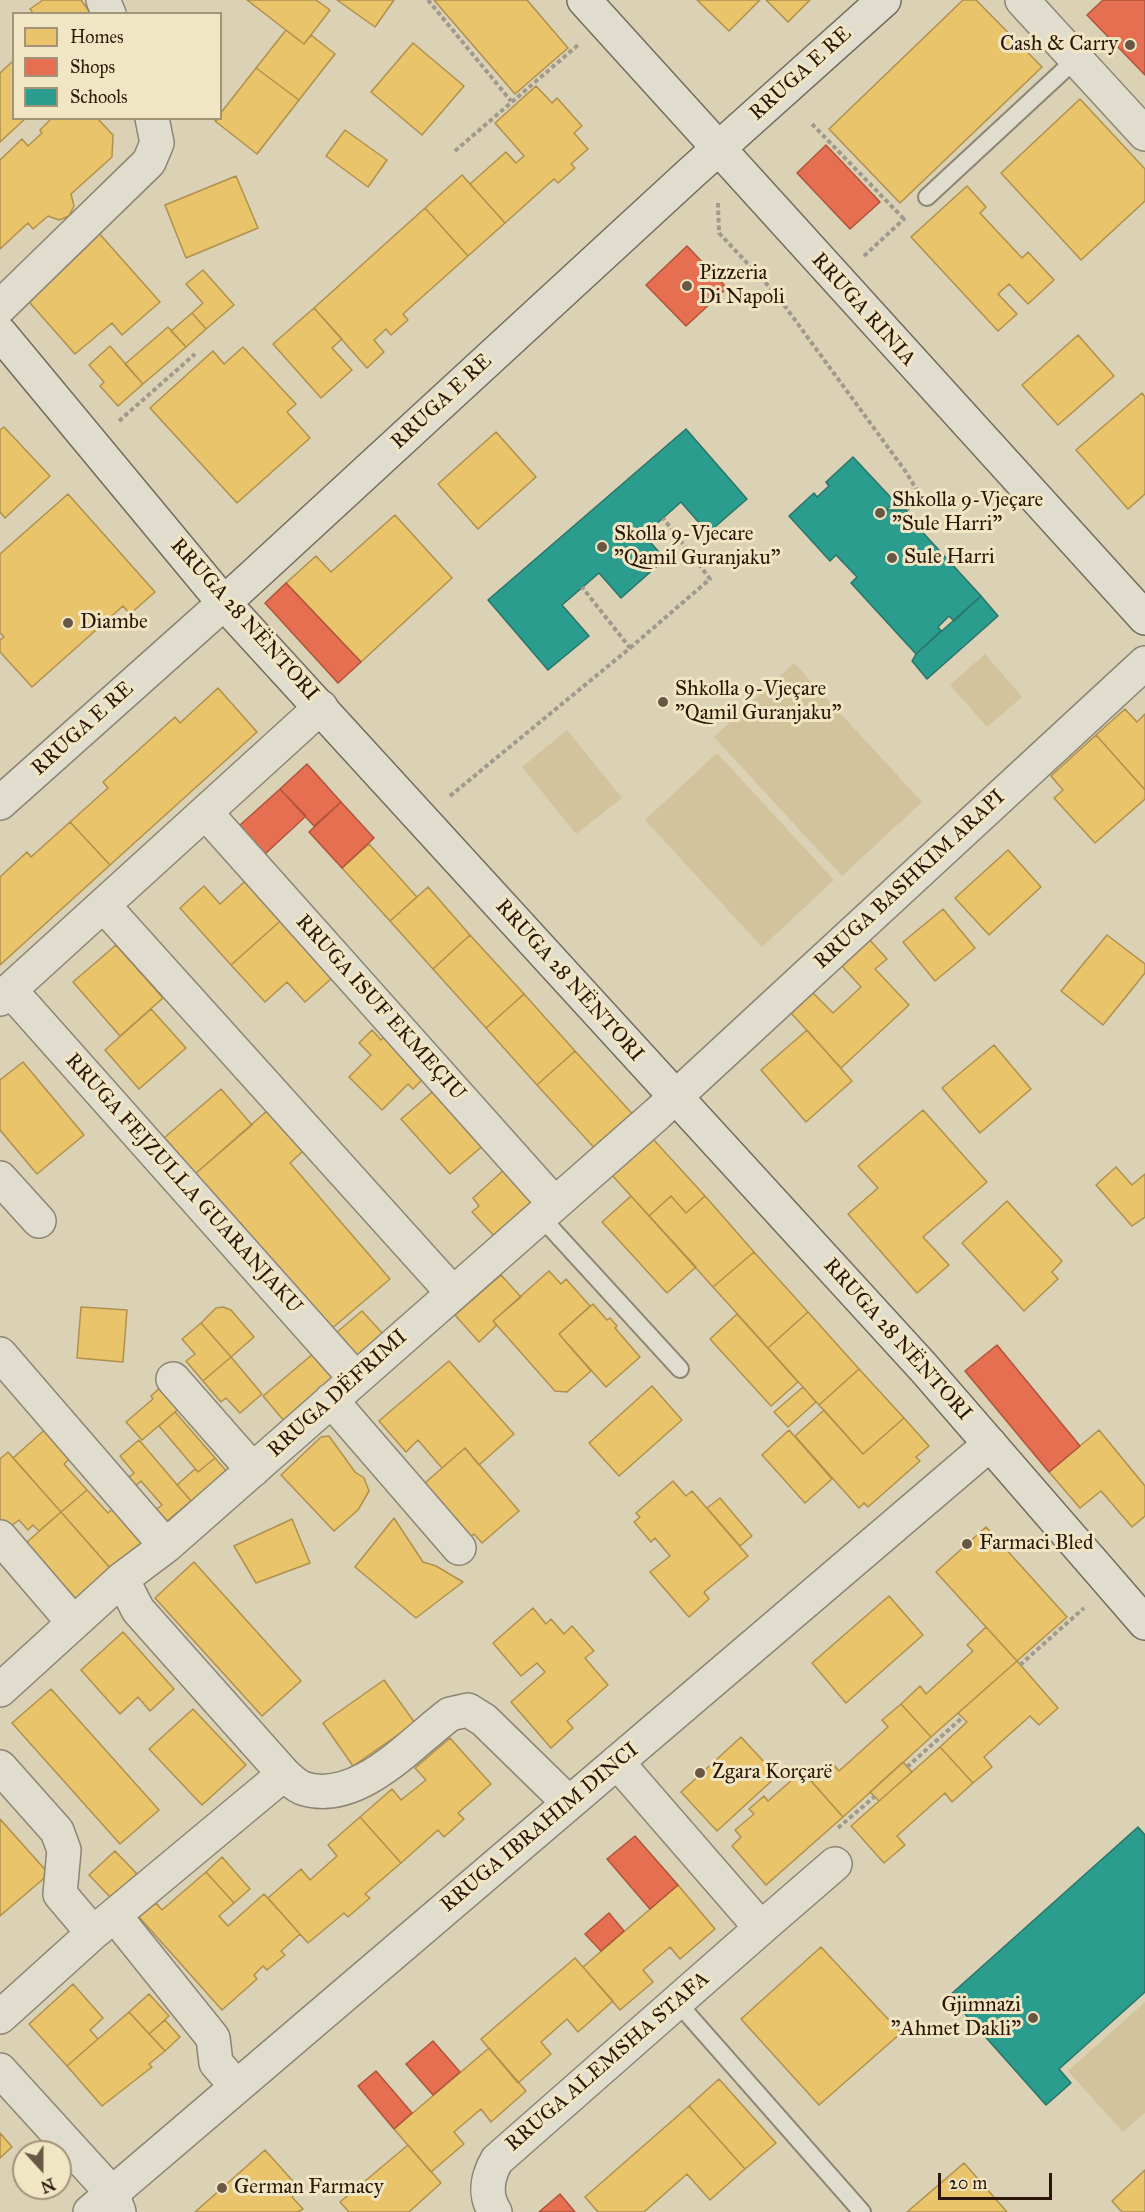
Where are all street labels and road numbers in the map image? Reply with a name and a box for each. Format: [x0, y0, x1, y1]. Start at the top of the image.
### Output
street label: RRUGA E RE [745, 22, 857, 126]
street label: RRUGA RINIA [805, 248, 921, 372]
street label: RRUGA E RE [386, 349, 498, 455]
street label: RRUGA 28 NËNTORI [164, 534, 324, 706]
street label: RRUGA E RE [27, 677, 139, 781]
street label: RRUGA BASHKIM ARAPI [809, 785, 1011, 975]
street label: RRUGA 28 NËNTORI [489, 895, 649, 1067]
street label: RRUGA ISUF EKMEÇIU [290, 910, 470, 1106]
street label: RRUGA FEJZULLA GUARANJAKU [59, 1049, 307, 1319]
street label: RRUGA 28 NËNTORI [817, 1254, 977, 1426]
street label: RRUGA DËFRIMI [263, 1325, 413, 1463]
street label: RRUGA IBRAHIM DINCI [436, 1738, 644, 1918]
street label: RRUGA ALEMSHA STAFA [501, 1967, 715, 2157]

